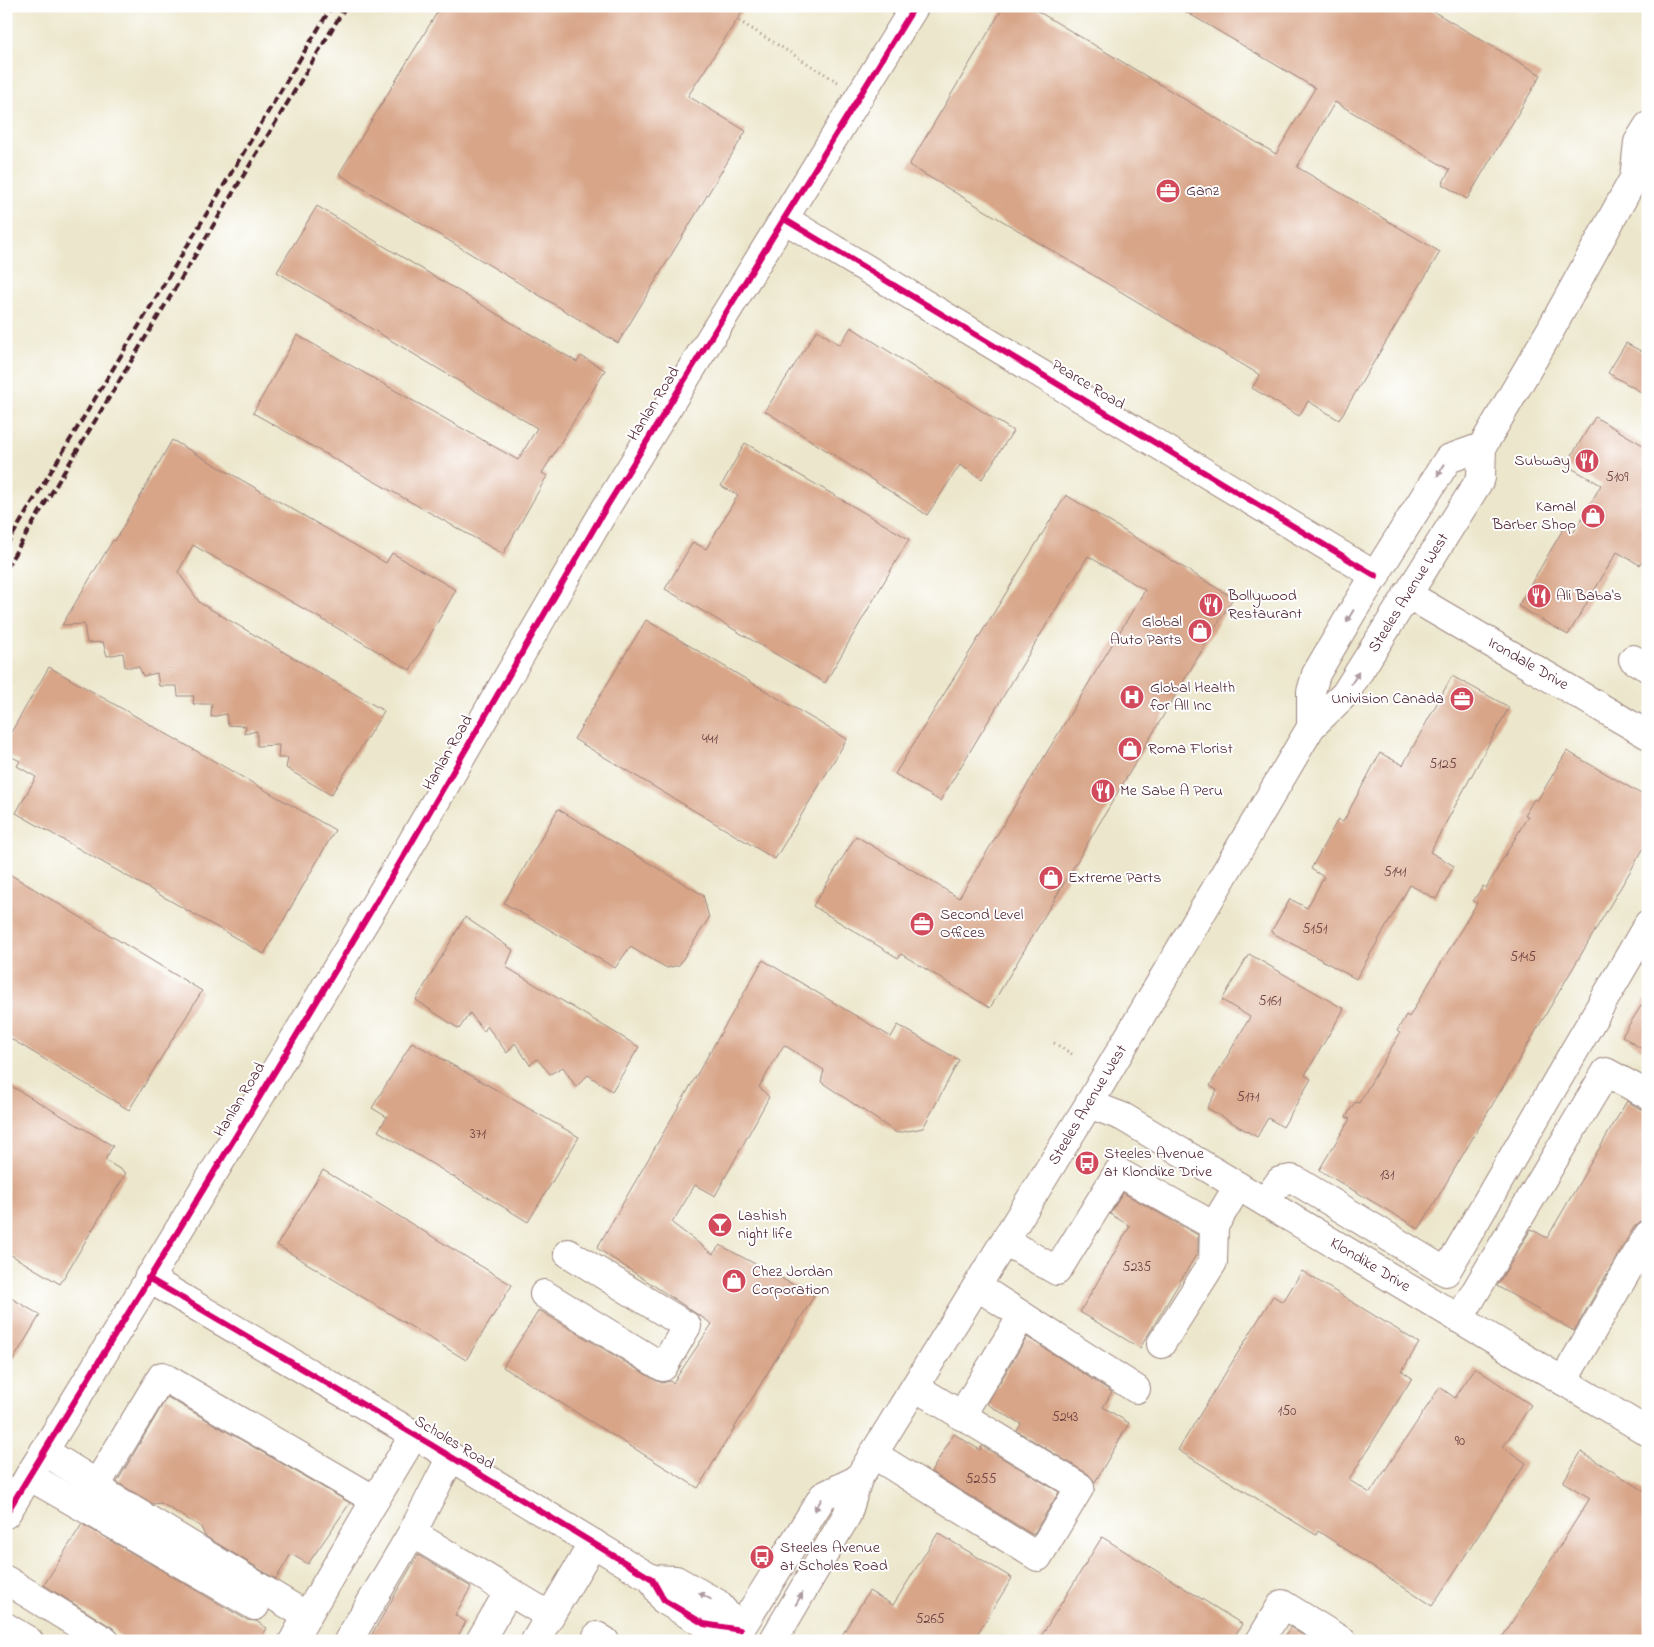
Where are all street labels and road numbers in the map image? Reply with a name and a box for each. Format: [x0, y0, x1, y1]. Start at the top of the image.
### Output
street label: Pearce Road [1047, 354, 1129, 416]
street label: Hanlan Road [622, 362, 686, 446]
street label: Steeles Avenue West [1363, 528, 1456, 657]
street label: Irondale Drive [1483, 631, 1574, 697]
street label: Hanlan Road [417, 711, 479, 795]
street label: Steeles Avenue West [1042, 1040, 1134, 1170]
street label: Hanlan Road [208, 1058, 272, 1142]
street label: Klondike Drive [1325, 1232, 1416, 1299]
street label: Scholes Road [409, 1410, 499, 1476]

